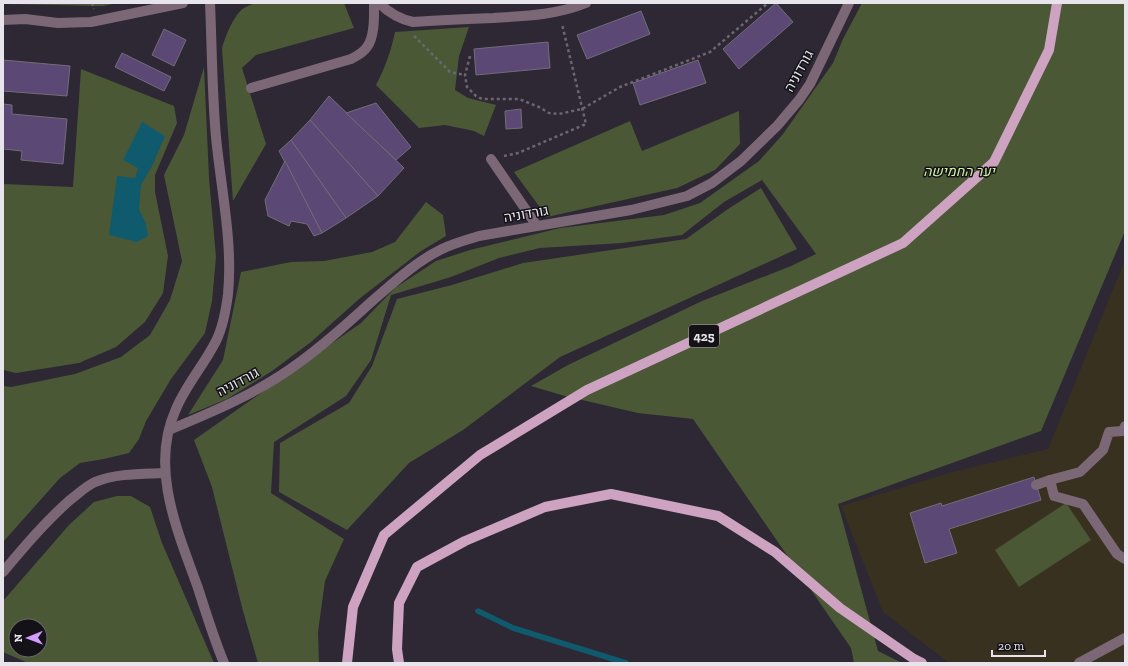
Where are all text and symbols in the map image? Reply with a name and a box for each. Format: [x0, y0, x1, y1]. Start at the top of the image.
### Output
street label: גורדוניה [781, 47, 817, 95]
park label: יער החמישה [923, 163, 997, 180]
street label: גורדוניה [502, 202, 550, 226]
road number: 425 [689, 325, 719, 347]
street label: גורדוניה [214, 364, 262, 400]
north arrow [8, 618, 48, 658]
scale bar [992, 632, 1045, 658]
text: N [12, 633, 25, 642]
text: 20 m [998, 639, 1025, 653]

